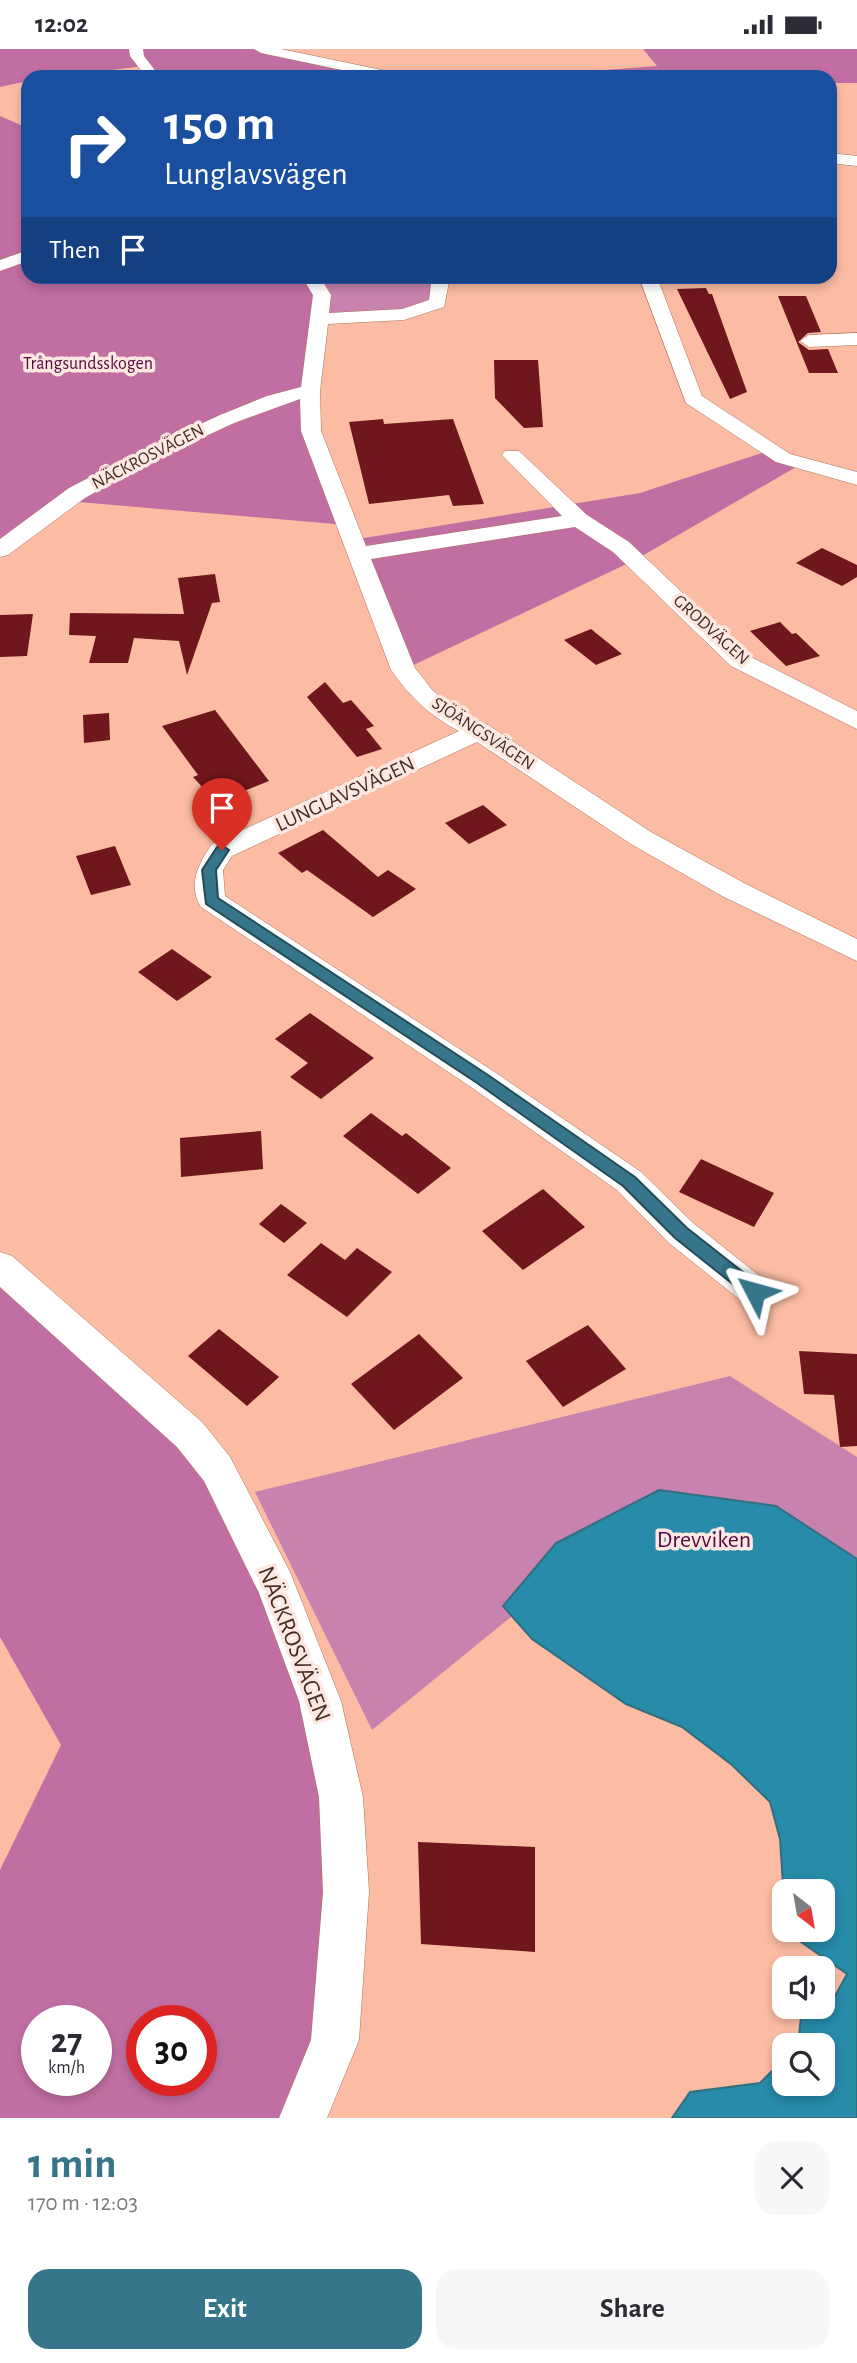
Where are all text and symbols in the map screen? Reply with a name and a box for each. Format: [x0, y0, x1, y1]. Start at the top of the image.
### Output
text: 12:02 [35, 11, 88, 37]
icon: right [49, 98, 140, 189]
text: 150 m [164, 100, 275, 149]
text: Lunglavsvägen [164, 158, 348, 190]
icon: arrive [114, 231, 152, 269]
text: Then [49, 237, 100, 263]
park label: Trångsundsskogen [23, 355, 153, 373]
street label: NÄCKROSVÄGEN [88, 419, 207, 493]
street label: GRODVÄGEN [670, 590, 754, 668]
street label: SJÖÄNGSVÄGEN [428, 693, 539, 774]
street label: LUNGLAVSVÄGEN [272, 752, 418, 835]
pin [192, 778, 252, 850]
icon: arrive [203, 789, 241, 827]
position arrow [718, 1255, 792, 1329]
park label: Drevviken [657, 1528, 751, 1552]
street label: NÄCKROSVÄGEN [253, 1563, 336, 1725]
north arrow [772, 1879, 835, 1943]
map controls [772, 1879, 835, 2096]
button: sound [772, 1956, 835, 2019]
speed limit sign: 30 [126, 2005, 217, 2096]
text: 27 [51, 2024, 82, 2059]
button: search [772, 2033, 835, 2096]
text: km/h [48, 2059, 85, 2077]
button: close [755, 2141, 829, 2215]
text: 1 min [28, 2143, 117, 2185]
text: 170 m · 12:03 [28, 2192, 138, 2215]
button: Exit [28, 2269, 422, 2349]
button: Share [436, 2269, 829, 2349]

